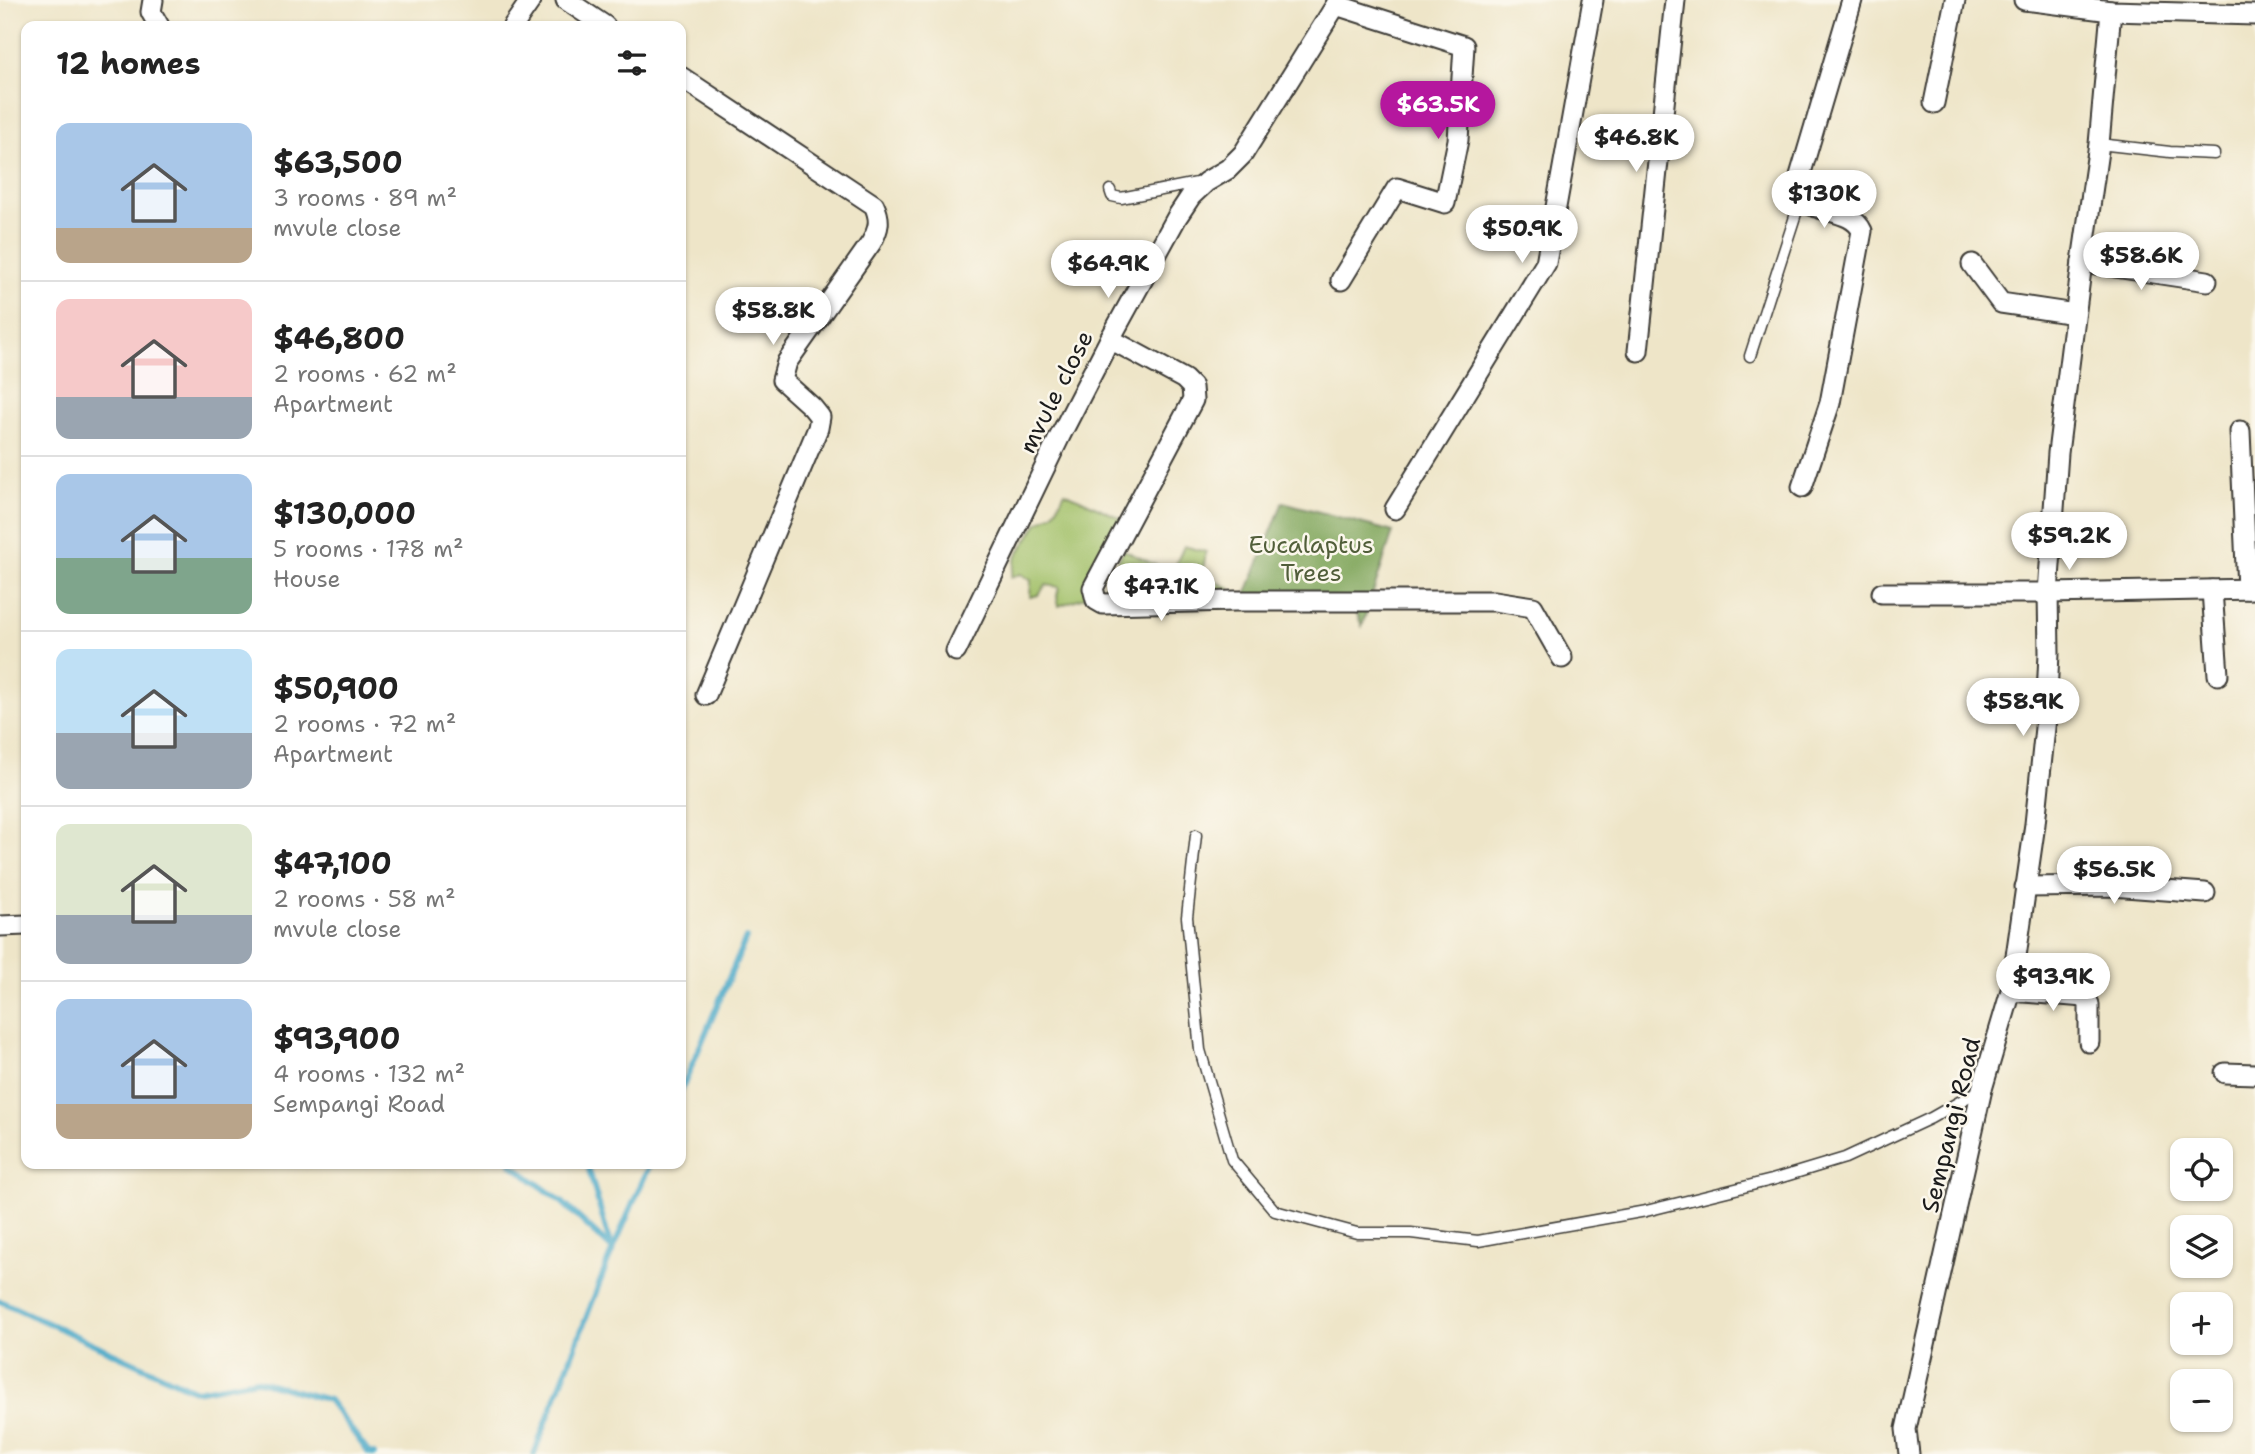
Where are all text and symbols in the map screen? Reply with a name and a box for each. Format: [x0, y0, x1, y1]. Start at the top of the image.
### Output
text: 12 homes [56, 43, 200, 84]
icon: filters [613, 44, 651, 82]
pin: $63.5K [1381, 82, 1495, 141]
text: $63.5K [1396, 89, 1480, 119]
pin: $46.8K [1579, 114, 1693, 174]
text: $46.8K [1593, 122, 1679, 152]
text: $63,500 [273, 142, 403, 183]
icon: home [112, 151, 196, 235]
pin: $130K [1775, 170, 1873, 230]
text: $130K [1788, 178, 1860, 208]
text: 3 rooms · 89 m² [273, 183, 457, 213]
pin: $50.9K [1465, 205, 1579, 265]
text: mvule close [273, 213, 401, 243]
text: $50.9K [1482, 213, 1562, 243]
pin: $58.6K [2084, 232, 2198, 292]
pin: $64.9K [1051, 240, 1165, 300]
text: $58.6K [2099, 240, 2183, 270]
text: $64.9K [1067, 248, 1149, 278]
pin: $58.8K [716, 288, 830, 347]
text: $58.8K [731, 295, 815, 325]
text: $46,800 [273, 318, 405, 359]
street label: mvule close [1011, 325, 1101, 459]
icon: home [112, 327, 196, 411]
text: 2 rooms · 62 m² [273, 359, 457, 389]
text: Apartment [273, 389, 393, 419]
text: $130,000 [273, 493, 416, 534]
icon: home [112, 502, 196, 586]
pin: $59.2K [2012, 512, 2126, 572]
text: $59.2K [2027, 520, 2111, 550]
park label: Eucalaptus Trees [1248, 529, 1374, 589]
text: 5 rooms · 178 m² [273, 534, 464, 564]
text: House [273, 564, 341, 594]
pin: $47.1K [1104, 564, 1218, 623]
text: $47.1K [1123, 571, 1199, 601]
text: $50,900 [273, 668, 399, 709]
icon: home [112, 677, 196, 761]
pin: $58.9K [1966, 678, 2080, 738]
text: $58.9K [1982, 686, 2064, 716]
text: 2 rooms · 72 m² [273, 709, 456, 739]
text: Apartment [273, 739, 393, 769]
text: $47,100 [273, 843, 392, 884]
pin: $56.5K [2057, 846, 2171, 906]
icon: home [112, 852, 196, 936]
text: $56.5K [2073, 854, 2155, 884]
text: 2 rooms · 58 m² [273, 884, 456, 914]
text: mvule close [273, 914, 401, 944]
pin: $93.9K [1996, 954, 2110, 1013]
text: $93.9K [2012, 961, 2094, 991]
text: $93,900 [273, 1018, 401, 1059]
icon: home [112, 1027, 196, 1111]
street label: Sempangi Road [1914, 1034, 1988, 1216]
text: 4 rooms · 132 m² [273, 1059, 465, 1089]
text: Sempangi Road [273, 1089, 445, 1119]
map controls [2170, 1138, 2233, 1432]
button: locate [2170, 1138, 2233, 1201]
button: layers [2170, 1215, 2233, 1278]
button: + [2170, 1292, 2233, 1355]
button: − [2170, 1369, 2233, 1432]

